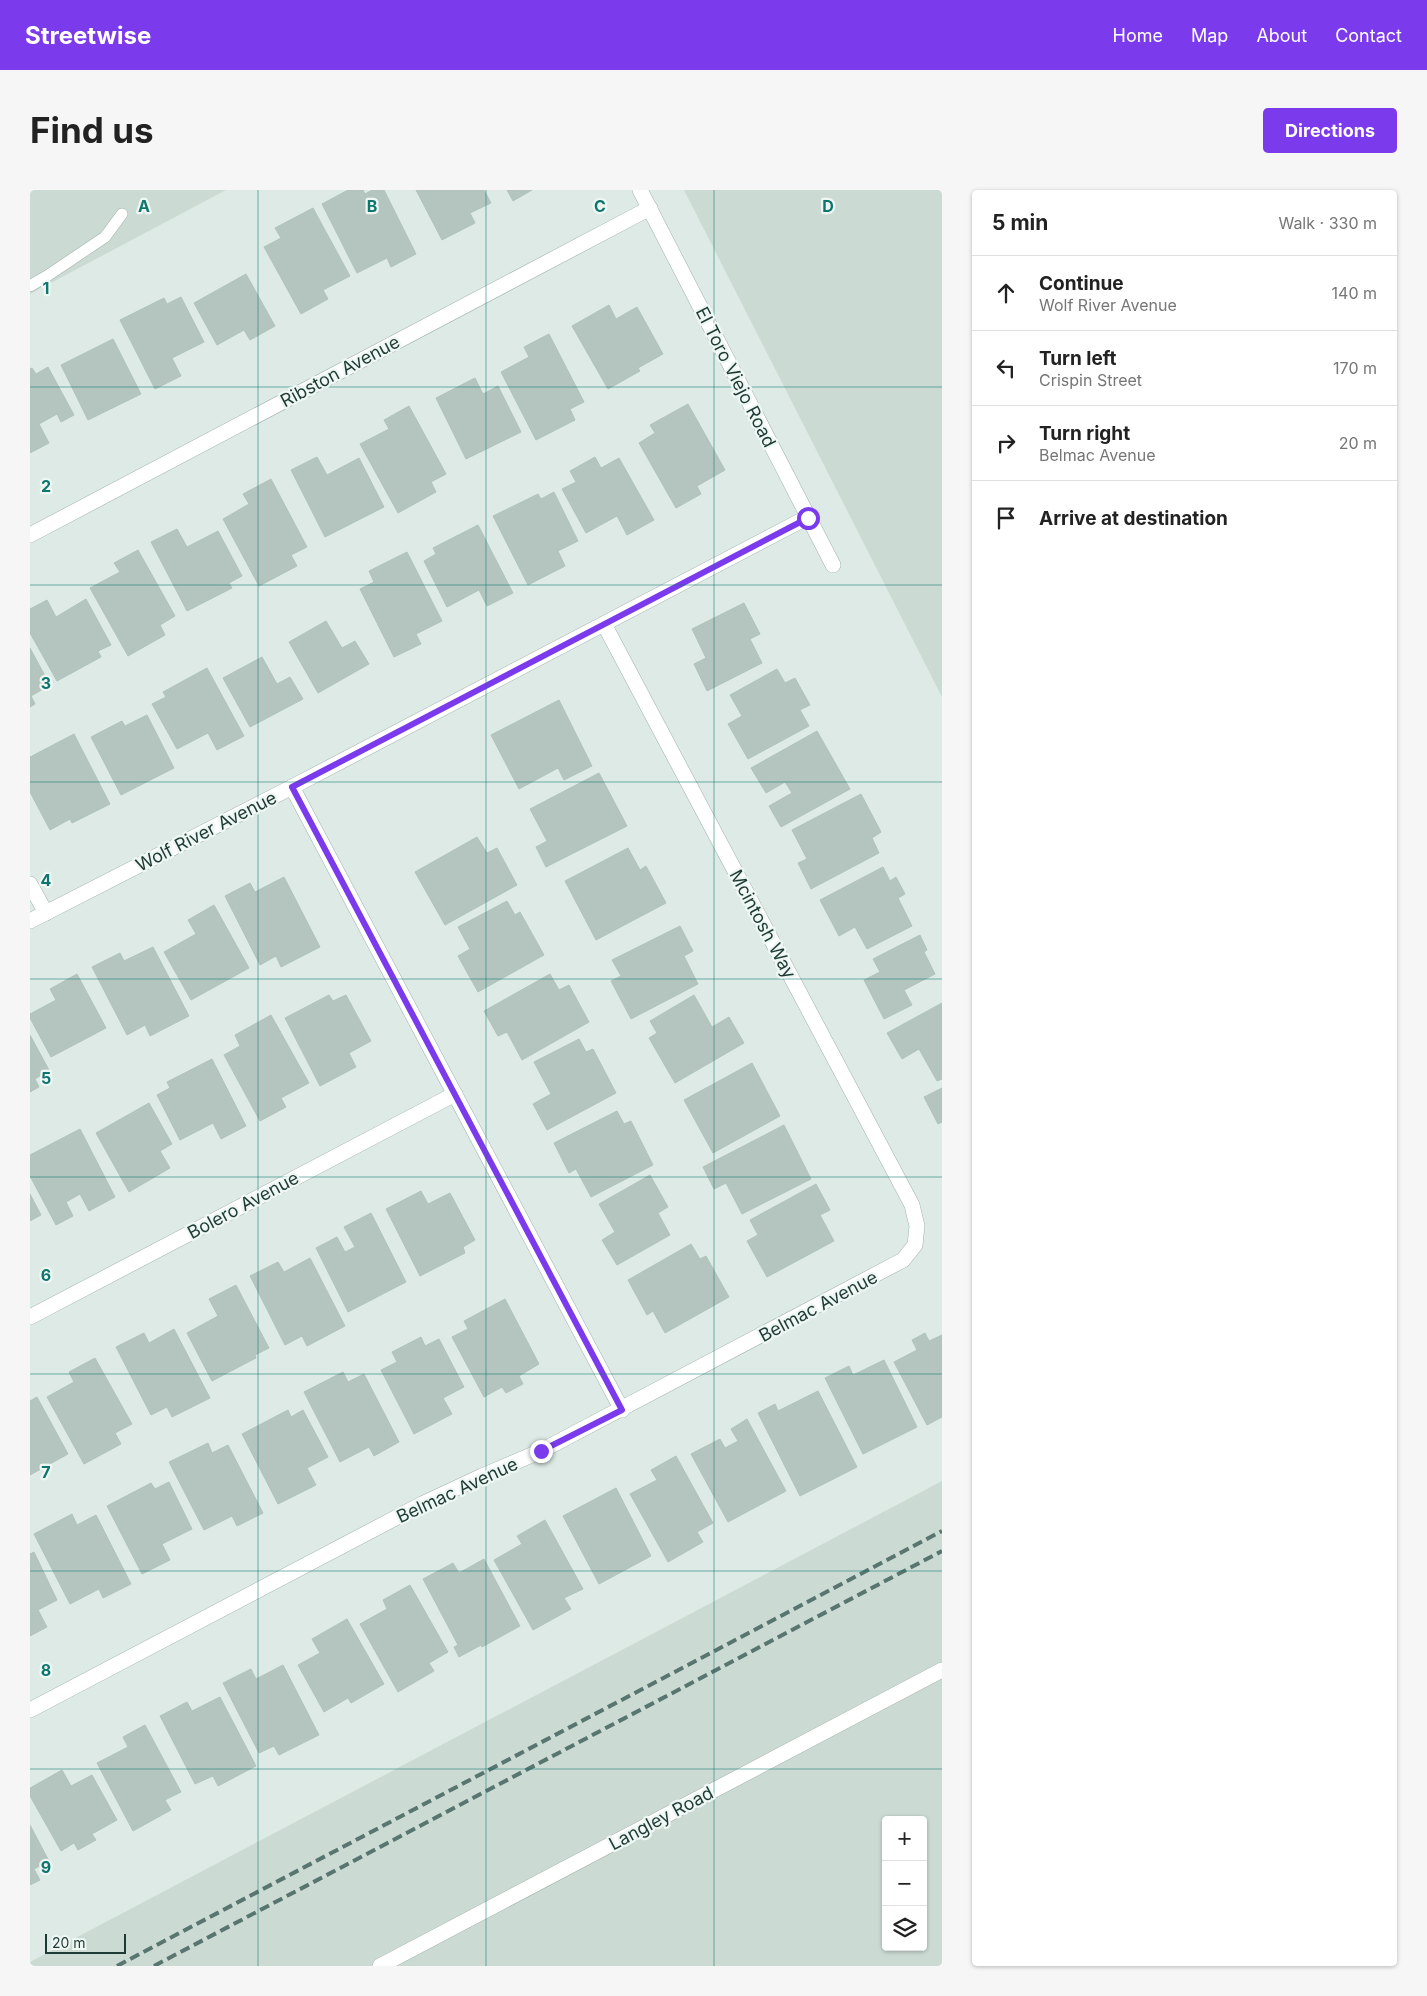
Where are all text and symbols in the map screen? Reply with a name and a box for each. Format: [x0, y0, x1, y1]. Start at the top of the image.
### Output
text: Streetwise [25, 21, 151, 50]
text: Home [1113, 25, 1163, 46]
text: Map [1191, 25, 1228, 46]
text: About [1256, 25, 1307, 46]
text: Contact [1335, 25, 1402, 46]
button: Directions [1263, 108, 1397, 153]
text: Find us [30, 109, 154, 151]
text: A [138, 196, 150, 216]
text: B [367, 196, 377, 216]
text: C [594, 196, 606, 216]
text: D [822, 196, 834, 216]
text: 5 min [992, 210, 1048, 235]
text: Walk · 330 m [1278, 213, 1377, 233]
text: Continue [1039, 272, 1124, 295]
text: 1 [43, 278, 49, 298]
icon: ahead [992, 279, 1020, 307]
text: 140 m [1332, 283, 1377, 303]
text: Wolf River Avenue [1039, 295, 1177, 315]
street label: El Toro Viejo Road [692, 303, 780, 451]
street label: Ribston Avenue [277, 331, 403, 411]
text: Turn left [1039, 347, 1117, 370]
icon: left [992, 354, 1020, 382]
text: 170 m [1333, 358, 1377, 378]
text: Crispin Street [1039, 370, 1142, 390]
text: Turn right [1039, 422, 1130, 445]
icon: right [992, 429, 1020, 457]
text: 20 m [1339, 433, 1377, 453]
text: Belmac Avenue [1039, 445, 1156, 465]
text: 2 [41, 476, 51, 496]
icon: arrive [992, 504, 1020, 532]
route start [797, 507, 820, 530]
text: Arrive at destination [1039, 507, 1228, 530]
text: 3 [41, 673, 51, 693]
street label: Wolf River Avenue [132, 786, 280, 876]
street label: Mcintosh Way [726, 866, 800, 982]
text: 4 [41, 870, 52, 890]
text: 5 [41, 1068, 51, 1088]
street label: Bolero Avenue [184, 1167, 302, 1243]
text: 6 [41, 1265, 51, 1285]
street label: Belmac Avenue [755, 1266, 881, 1346]
route end [530, 1440, 553, 1463]
street label: Belmac Avenue [393, 1453, 521, 1527]
text: 7 [41, 1462, 51, 1482]
text: 8 [41, 1660, 51, 1680]
street label: Langley Road [605, 1782, 717, 1854]
map controls [882, 1816, 927, 1951]
button: + [882, 1816, 927, 1861]
text: 9 [41, 1857, 51, 1877]
button: − [882, 1861, 927, 1906]
button: layers [882, 1906, 927, 1951]
scale bar [45, 1931, 126, 1954]
text: 20 m [52, 1934, 86, 1951]

